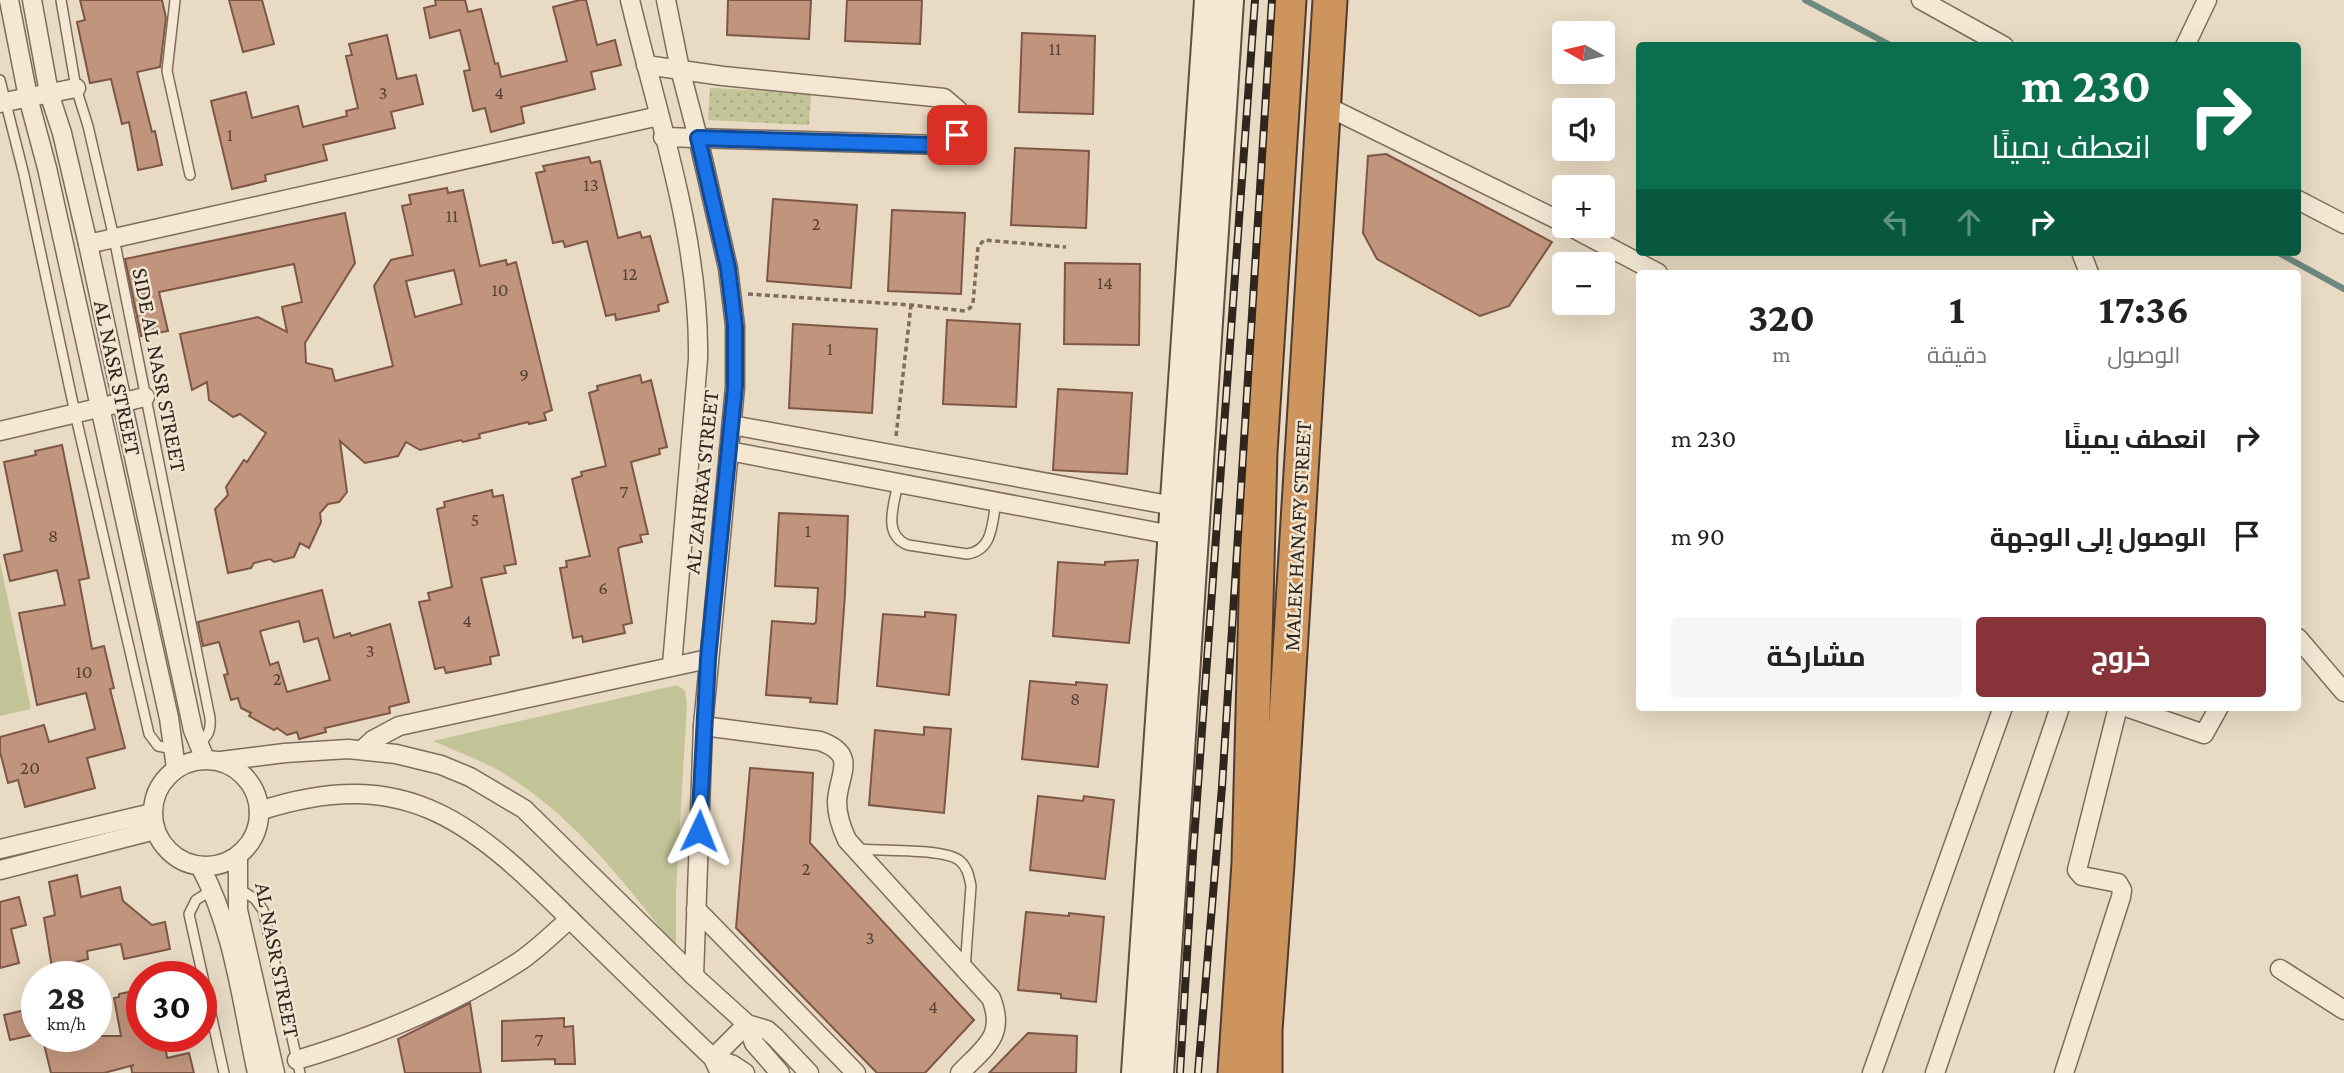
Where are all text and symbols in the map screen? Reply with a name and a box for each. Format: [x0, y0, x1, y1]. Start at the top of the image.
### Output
north arrow [1552, 21, 1615, 84]
map controls [1552, 21, 1615, 315]
house number: 11 [1049, 38, 1061, 59]
text: 230 m [2021, 58, 2151, 113]
icon: right [2175, 70, 2266, 161]
house number: 3 [378, 82, 388, 103]
house number: 4 [494, 82, 504, 103]
button: sound [1552, 98, 1615, 161]
pin [927, 105, 987, 165]
icon: arrive [938, 116, 976, 154]
house number: 1 [227, 124, 233, 145]
text: انعطف يمينًا [1991, 129, 2151, 165]
house number: 13 [583, 174, 599, 195]
button: + [1552, 175, 1615, 238]
icon: left [1877, 203, 1915, 241]
icon: ahead [1950, 203, 1988, 241]
icon: right [2023, 203, 2061, 241]
house number: 11 [446, 205, 458, 226]
house number: 2 [811, 213, 821, 234]
button: − [1552, 252, 1615, 315]
house number: 12 [622, 263, 638, 284]
street label: SIDE AL NASR STREET [127, 265, 193, 475]
house number: 14 [1097, 272, 1113, 293]
house number: 10 [491, 279, 509, 300]
text: 1 [1949, 285, 1965, 332]
text: 17:36 [2099, 285, 2189, 332]
text: 320 [1748, 293, 1815, 340]
street label: AL NASR STREET [89, 298, 147, 458]
house number: 1 [827, 338, 833, 359]
text: m [1772, 341, 1791, 367]
text: دقيقة [1927, 342, 1987, 368]
text: الوصول [2107, 342, 2181, 368]
house number: 9 [519, 364, 529, 385]
street label: AL ZAHRAA STREET [678, 388, 724, 575]
street label: MALEK HANAFY STREET [1278, 419, 1316, 652]
icon: right [2228, 419, 2266, 457]
text: 230 m [1671, 424, 1736, 453]
text: انعطف يمينًا [2063, 425, 2207, 454]
house number: 7 [620, 481, 629, 502]
house number: 5 [471, 509, 479, 530]
icon: arrive [2228, 517, 2266, 555]
house number: 1 [805, 520, 811, 541]
text: 90 m [1671, 522, 1725, 551]
text: الوصول إلى الوجهة [1990, 523, 2207, 552]
house number: 8 [48, 525, 58, 546]
house number: 6 [598, 577, 608, 598]
house number: 4 [462, 610, 472, 631]
button: مشاركة [1671, 617, 1962, 697]
button: خروج [1976, 617, 2266, 697]
house number: 3 [365, 640, 375, 661]
house number: 10 [75, 661, 93, 682]
house number: 2 [272, 668, 282, 689]
house number: 8 [1070, 688, 1080, 709]
house number: 20 [20, 757, 40, 778]
position arrow [662, 794, 736, 868]
house number: 2 [801, 858, 811, 879]
street label: AL NASR STREET [250, 880, 306, 1041]
house number: 3 [865, 927, 875, 948]
speed limit sign: 30 [126, 961, 217, 1052]
text: 28 [47, 978, 86, 1017]
house number: 4 [928, 996, 938, 1017]
text: km/h [47, 1014, 86, 1034]
house number: 7 [535, 1029, 544, 1050]

